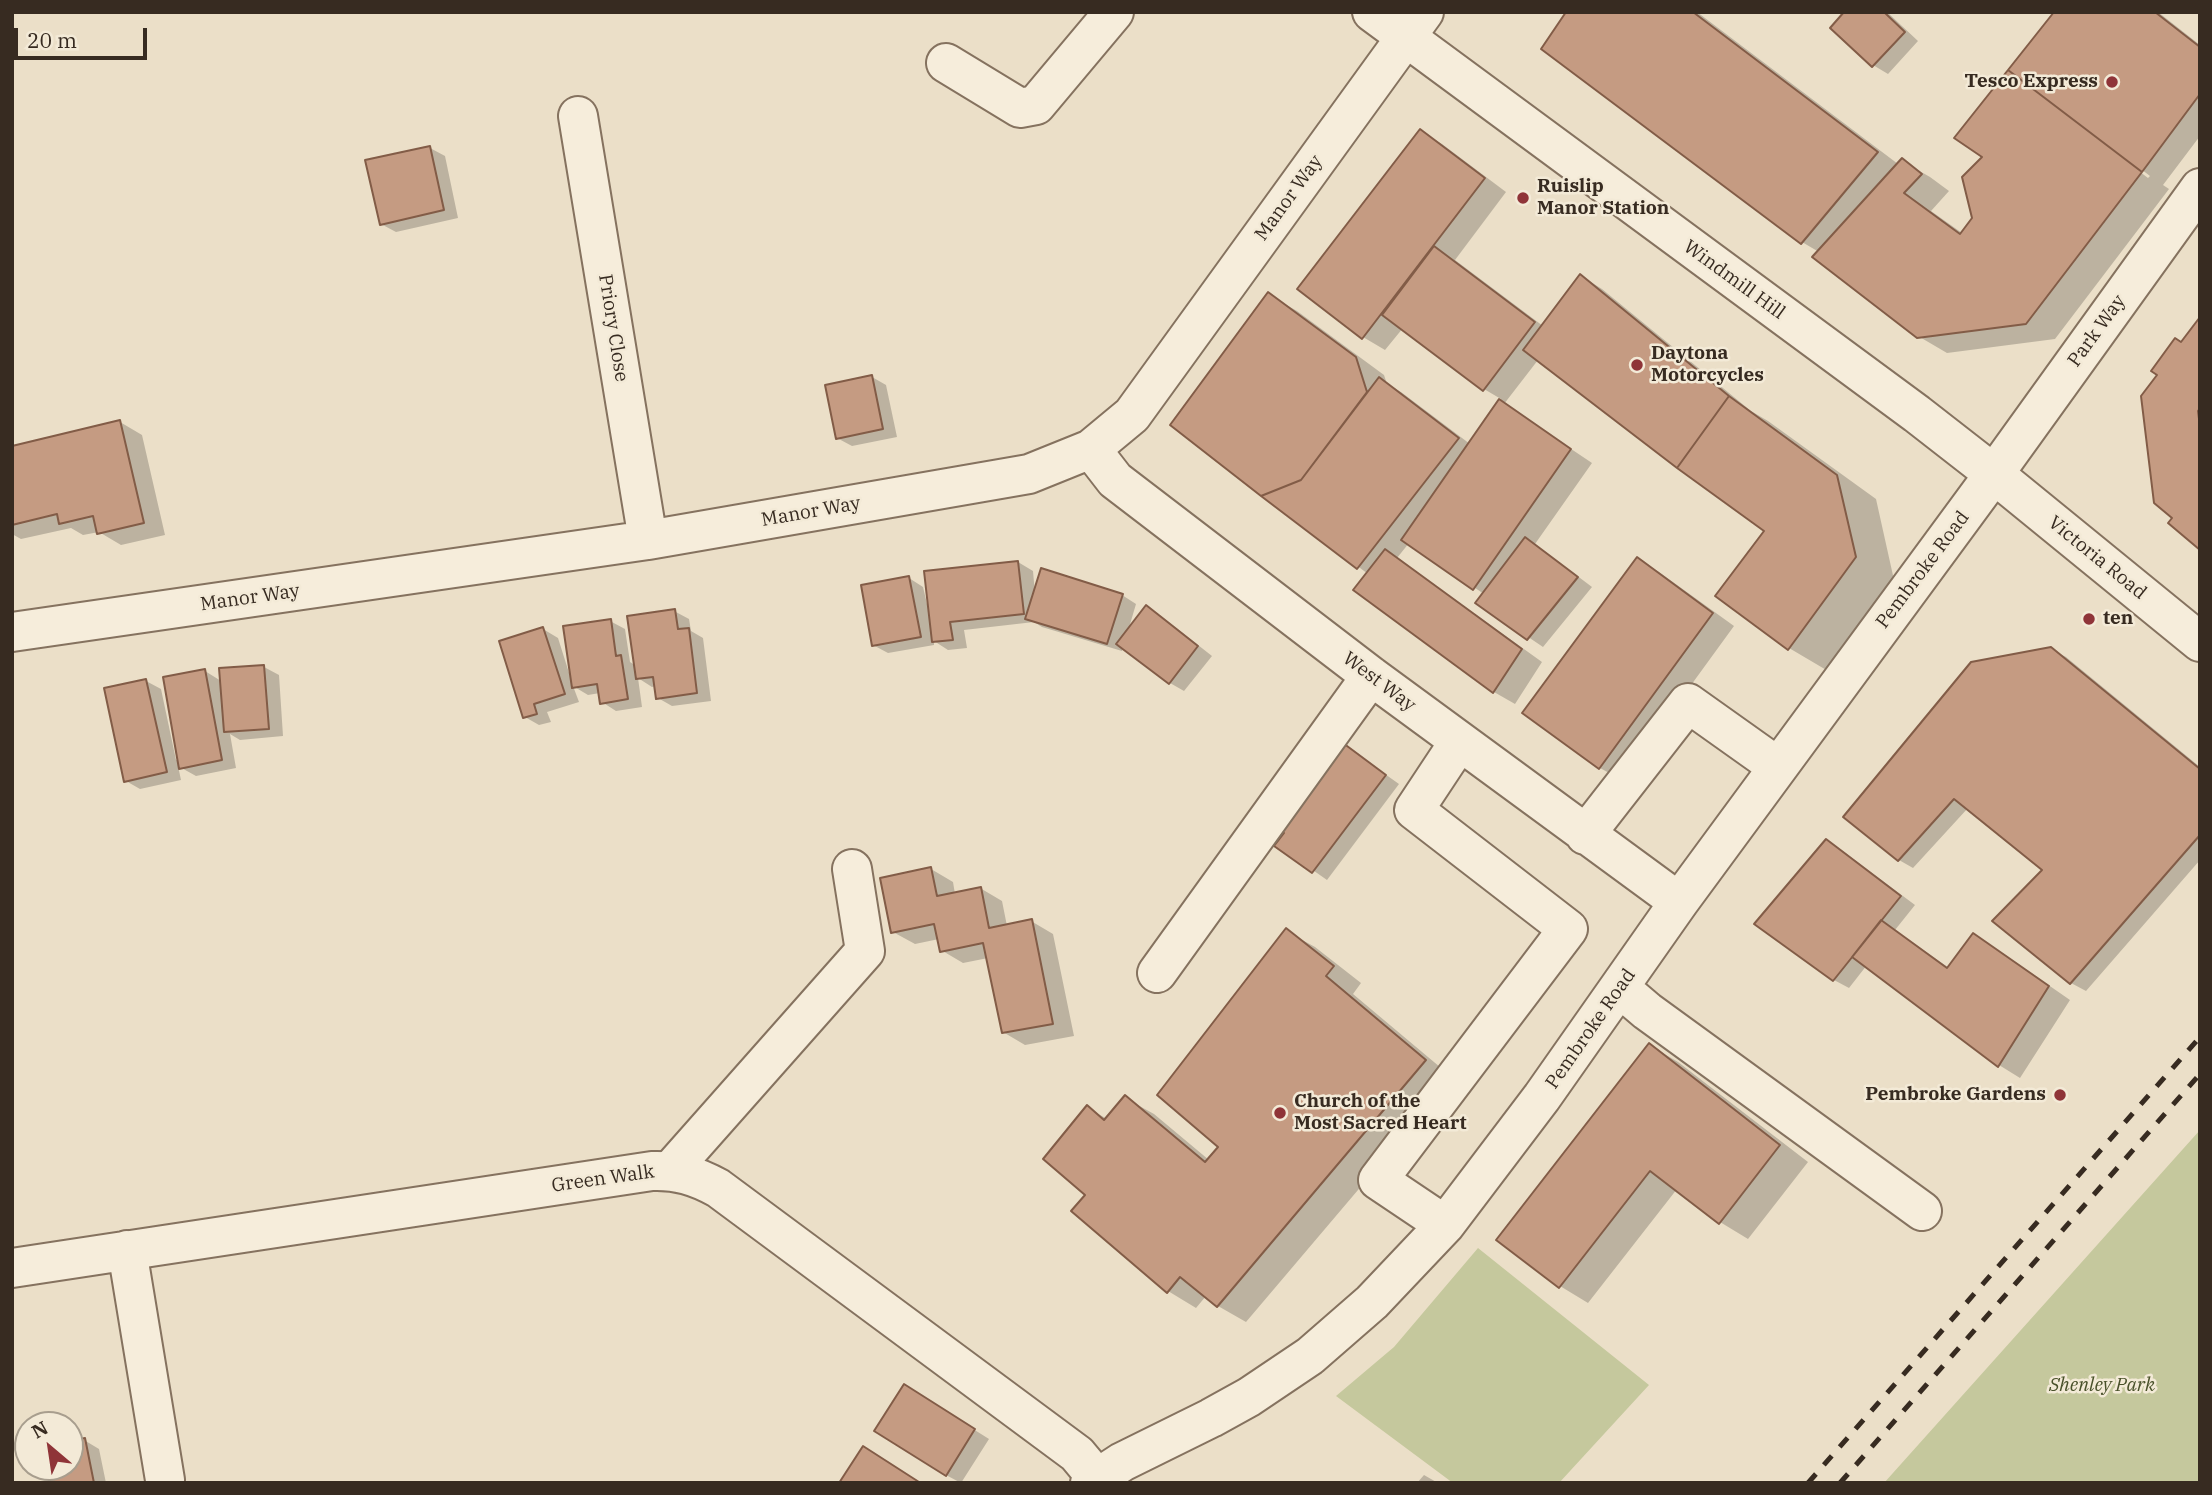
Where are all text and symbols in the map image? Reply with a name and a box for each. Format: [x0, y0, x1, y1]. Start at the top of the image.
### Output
scale bar [18, 14, 150, 58]
text: 20 m [27, 26, 77, 54]
place label: Tesco Express [1964, 71, 2098, 93]
marker: Tesco Express [2104, 74, 2120, 90]
street label: Manor Way [1250, 151, 1328, 245]
place label: Ruislip Manor Station [1537, 176, 1669, 220]
marker: Ruislip Manor Station [1515, 190, 1531, 206]
street label: Windmill Hill [1679, 236, 1789, 324]
street label: Priory Close [593, 273, 633, 383]
street label: Park Way [2063, 291, 2131, 371]
place label: Daytona Motorcycles [1651, 343, 1764, 387]
marker: Daytona Motorcycles [1629, 357, 1645, 373]
street label: Manor Way [760, 492, 862, 532]
street label: Pembroke Road [1871, 507, 1975, 633]
street label: Victoria Road [2043, 511, 2151, 605]
street label: Manor Way [199, 580, 301, 616]
place label: ten [2103, 608, 2133, 630]
marker: ten [2081, 611, 2097, 627]
street label: West Way [1338, 647, 1420, 717]
street label: Pembroke Road [1541, 965, 1641, 1093]
place label: Pembroke Gardens [1865, 1084, 2046, 1106]
marker: Pembroke Gardens [2052, 1087, 2068, 1103]
place label: Church of the Most Sacred Heart [1294, 1091, 1467, 1135]
marker: Church of the Most Sacred Heart [1272, 1105, 1288, 1121]
street label: Green Walk [550, 1161, 656, 1197]
park label: Shenley Park [2049, 1375, 2155, 1397]
north arrow [14, 1411, 84, 1481]
text: N [27, 1415, 52, 1444]

